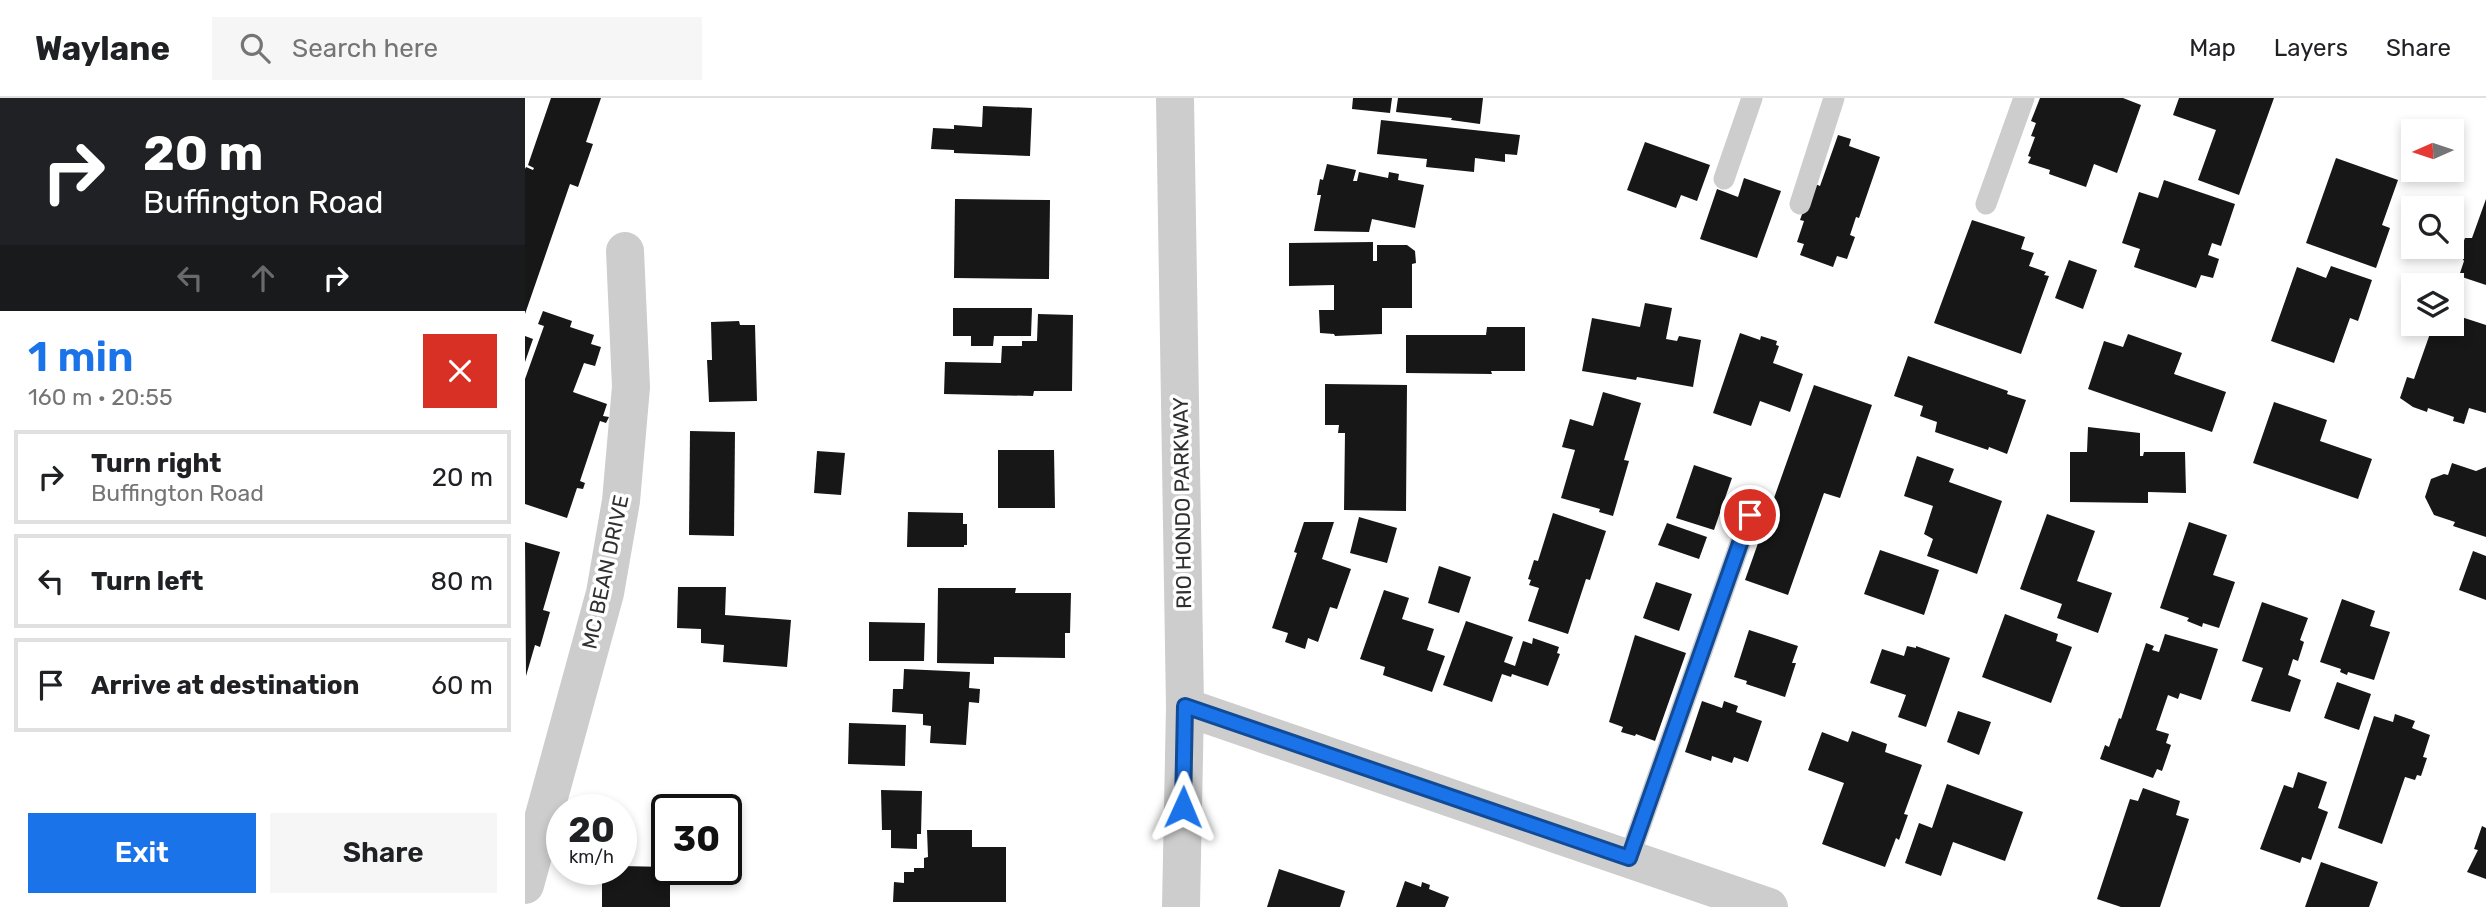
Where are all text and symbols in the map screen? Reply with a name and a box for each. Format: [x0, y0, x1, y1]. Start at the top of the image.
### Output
search box [212, 17, 702, 80]
text: Waylane [35, 29, 170, 68]
icon: search [236, 29, 274, 67]
text: Search here [292, 33, 438, 64]
text: Map [2189, 34, 2236, 62]
text: Layers [2274, 34, 2348, 62]
text: Share [2386, 34, 2451, 62]
north arrow [2401, 119, 2464, 182]
map controls [2401, 119, 2464, 336]
text: 20 m [143, 124, 264, 182]
icon: right [28, 126, 119, 217]
text: Buffington Road [143, 183, 383, 221]
button: search [2401, 196, 2464, 259]
icon: left [171, 259, 209, 297]
icon: ahead [244, 259, 282, 297]
icon: right [317, 259, 355, 297]
button: layers [2401, 273, 2464, 336]
text: 1 min [28, 332, 134, 382]
button: close [423, 334, 497, 408]
text: 160 m · 20:55 [28, 383, 173, 411]
street label: RIO HONDO PARKWAY [1168, 397, 1196, 609]
text: Turn right [91, 448, 221, 479]
icon: right [32, 458, 70, 496]
text: 20 m [432, 462, 493, 493]
text: Buffington Road [91, 479, 264, 507]
pin [1720, 485, 1780, 545]
street label: MC BEAN DRIVE [576, 493, 634, 651]
icon: arrive [1731, 496, 1769, 534]
icon: left [32, 562, 70, 600]
text: Turn left [91, 566, 203, 597]
text: 80 m [430, 566, 493, 597]
icon: arrive [32, 666, 70, 704]
text: Arrive at destination [91, 670, 359, 701]
text: 60 m [431, 670, 493, 701]
position arrow [1146, 770, 1220, 844]
speed limit sign: 30 [651, 794, 742, 885]
text: 20 [568, 809, 615, 851]
button: Exit [28, 813, 256, 893]
button: Share [270, 813, 497, 893]
text: km/h [569, 846, 614, 868]

